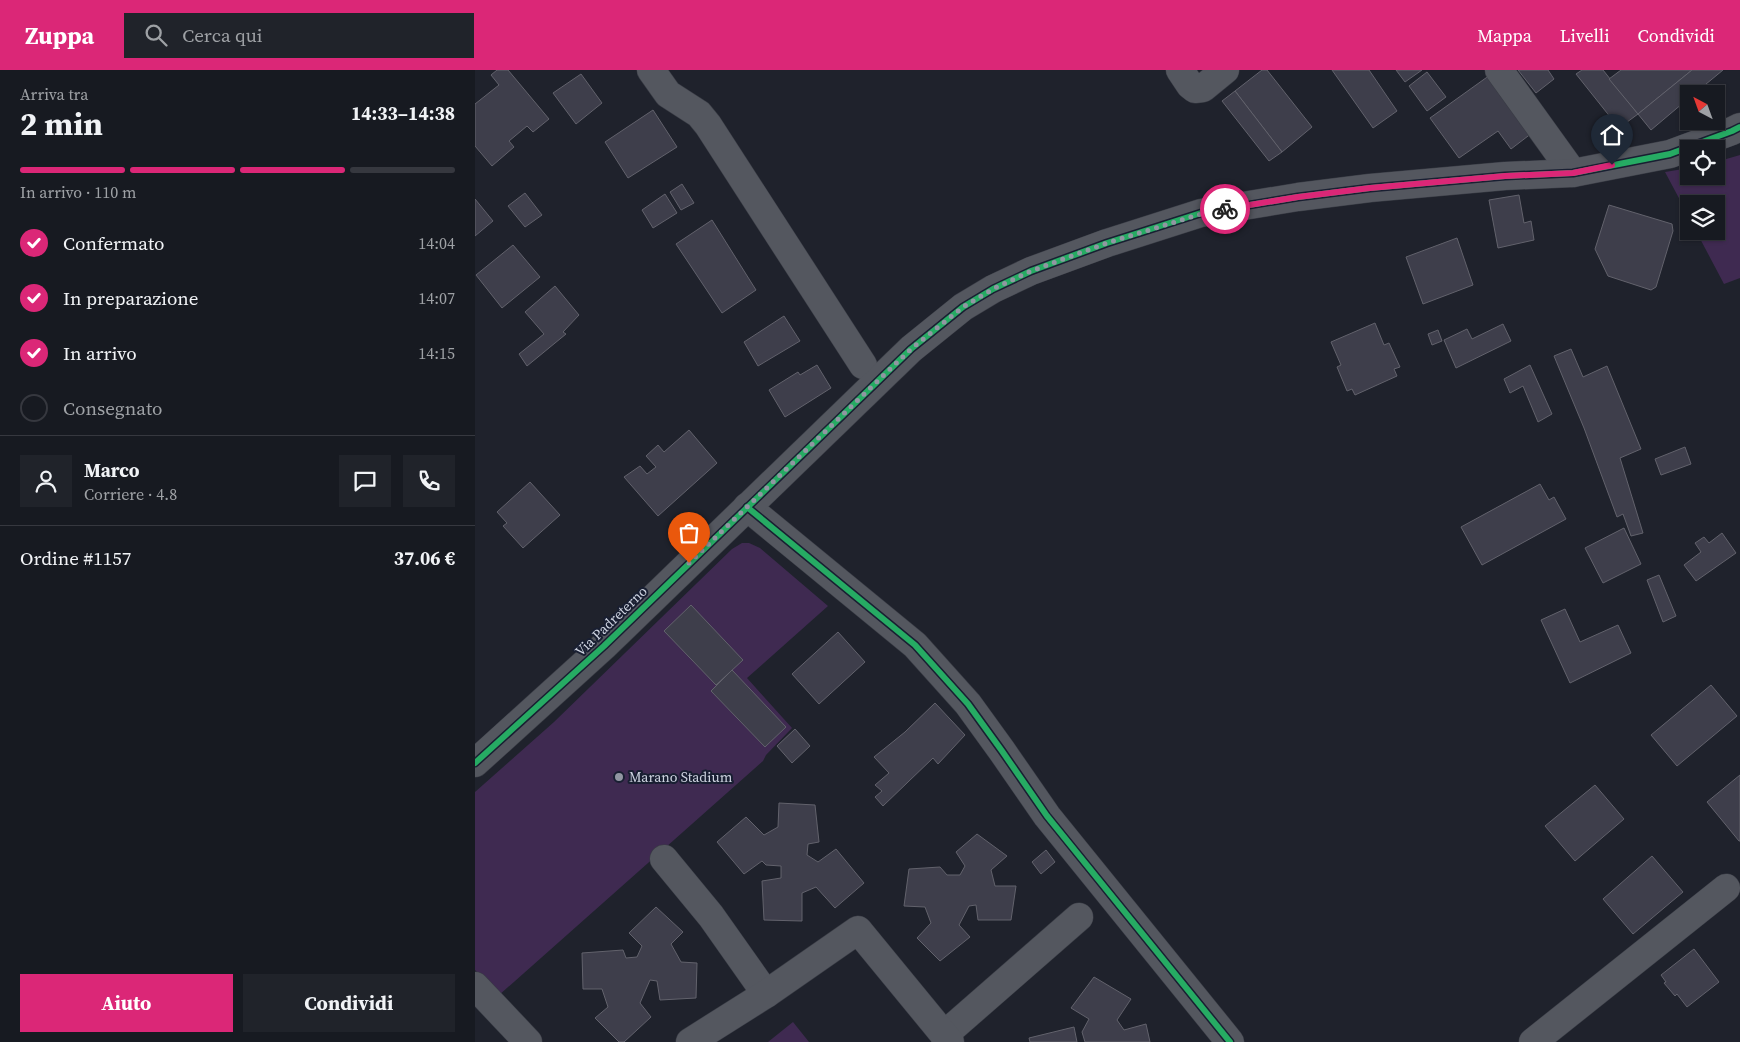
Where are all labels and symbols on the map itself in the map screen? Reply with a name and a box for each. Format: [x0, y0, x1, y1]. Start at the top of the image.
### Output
north arrow [1680, 85, 1725, 130]
pin [1591, 114, 1633, 165]
courier [1200, 184, 1250, 234]
pin [668, 512, 710, 563]
street label: Via Padreterno [570, 581, 652, 661]
place label: Marano Stadium [629, 767, 733, 787]
marker: Marano Stadium [613, 771, 625, 783]

